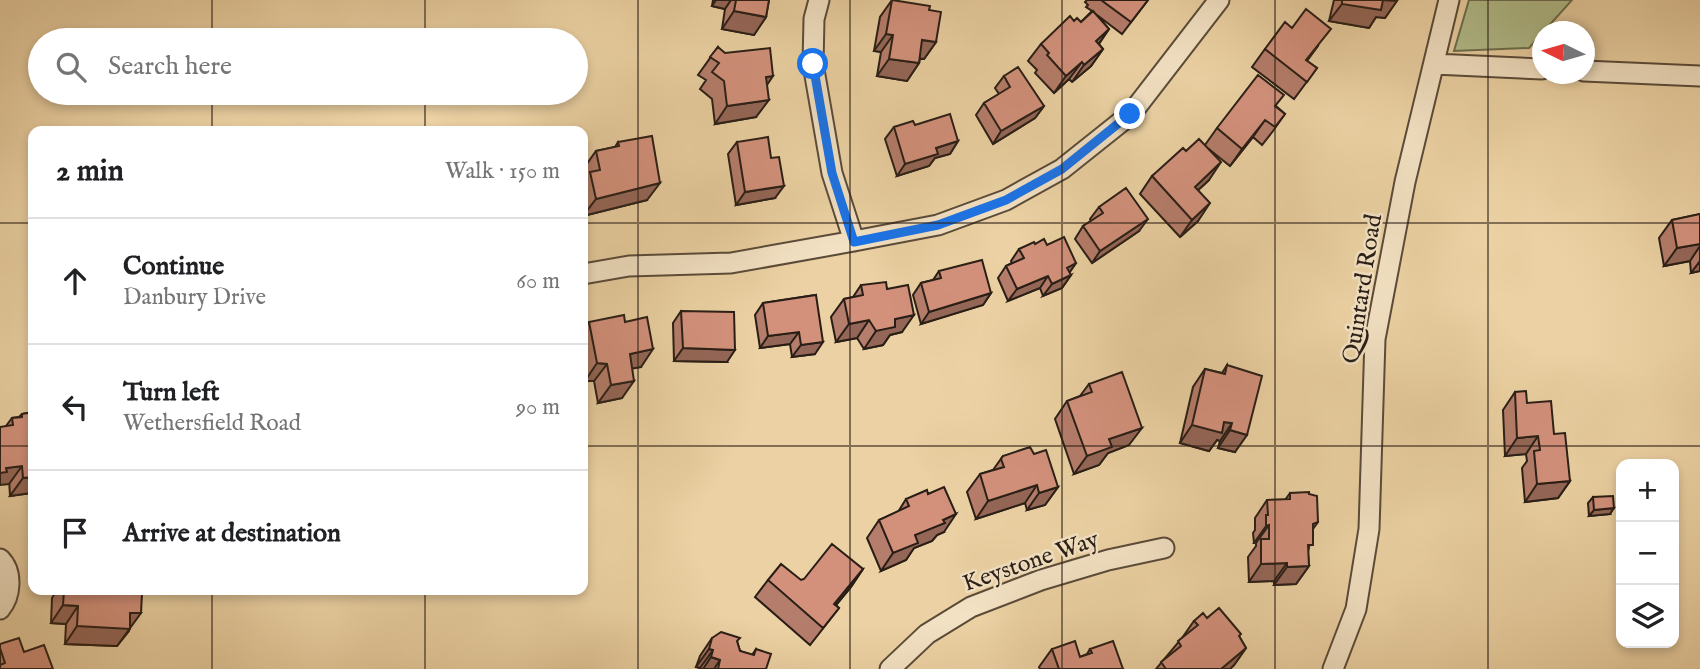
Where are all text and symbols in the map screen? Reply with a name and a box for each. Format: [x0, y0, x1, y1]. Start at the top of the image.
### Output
north arrow [1532, 21, 1595, 84]
search box [28, 28, 588, 105]
icon: search [52, 48, 90, 86]
route start [797, 48, 828, 79]
text: Search here [108, 50, 232, 83]
route end [1114, 98, 1145, 129]
text: 2 min [56, 153, 124, 191]
text: Walk · 150 m [445, 157, 560, 186]
street label: Quintard Road [1336, 212, 1390, 366]
text: Continue [123, 250, 224, 283]
icon: ahead [56, 262, 94, 300]
text: 60 m [516, 267, 560, 296]
text: Danbury Drive [123, 283, 266, 312]
text: Turn left [123, 376, 220, 409]
icon: left [56, 388, 94, 426]
text: 90 m [516, 393, 560, 422]
text: Wethersfield Road [123, 409, 301, 438]
map controls [1616, 459, 1679, 648]
button: + [1616, 459, 1679, 522]
icon: arrive [56, 514, 94, 552]
text: Arrive at destination [123, 517, 341, 550]
button: − [1616, 522, 1679, 585]
street label: Keystone Way [959, 524, 1103, 600]
button: layers [1616, 585, 1679, 648]

